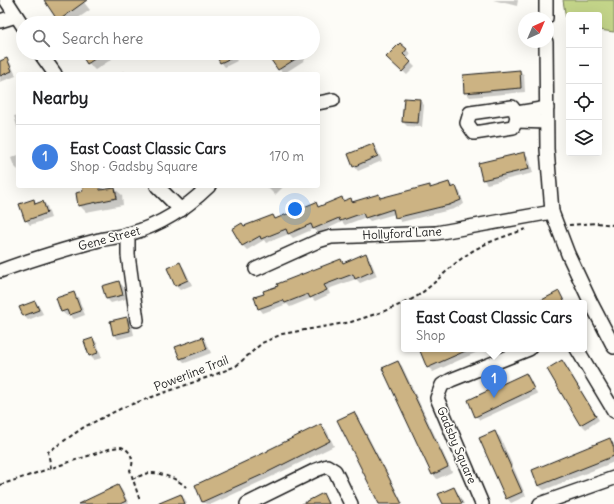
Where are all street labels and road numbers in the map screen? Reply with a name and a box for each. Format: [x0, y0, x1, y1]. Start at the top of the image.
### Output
street label: Gene Street [76, 223, 142, 253]
street label: Hollyford Lane [362, 223, 442, 243]
street label: Powerline Trail [152, 352, 230, 394]
street label: Gadsby Square [434, 404, 480, 486]

